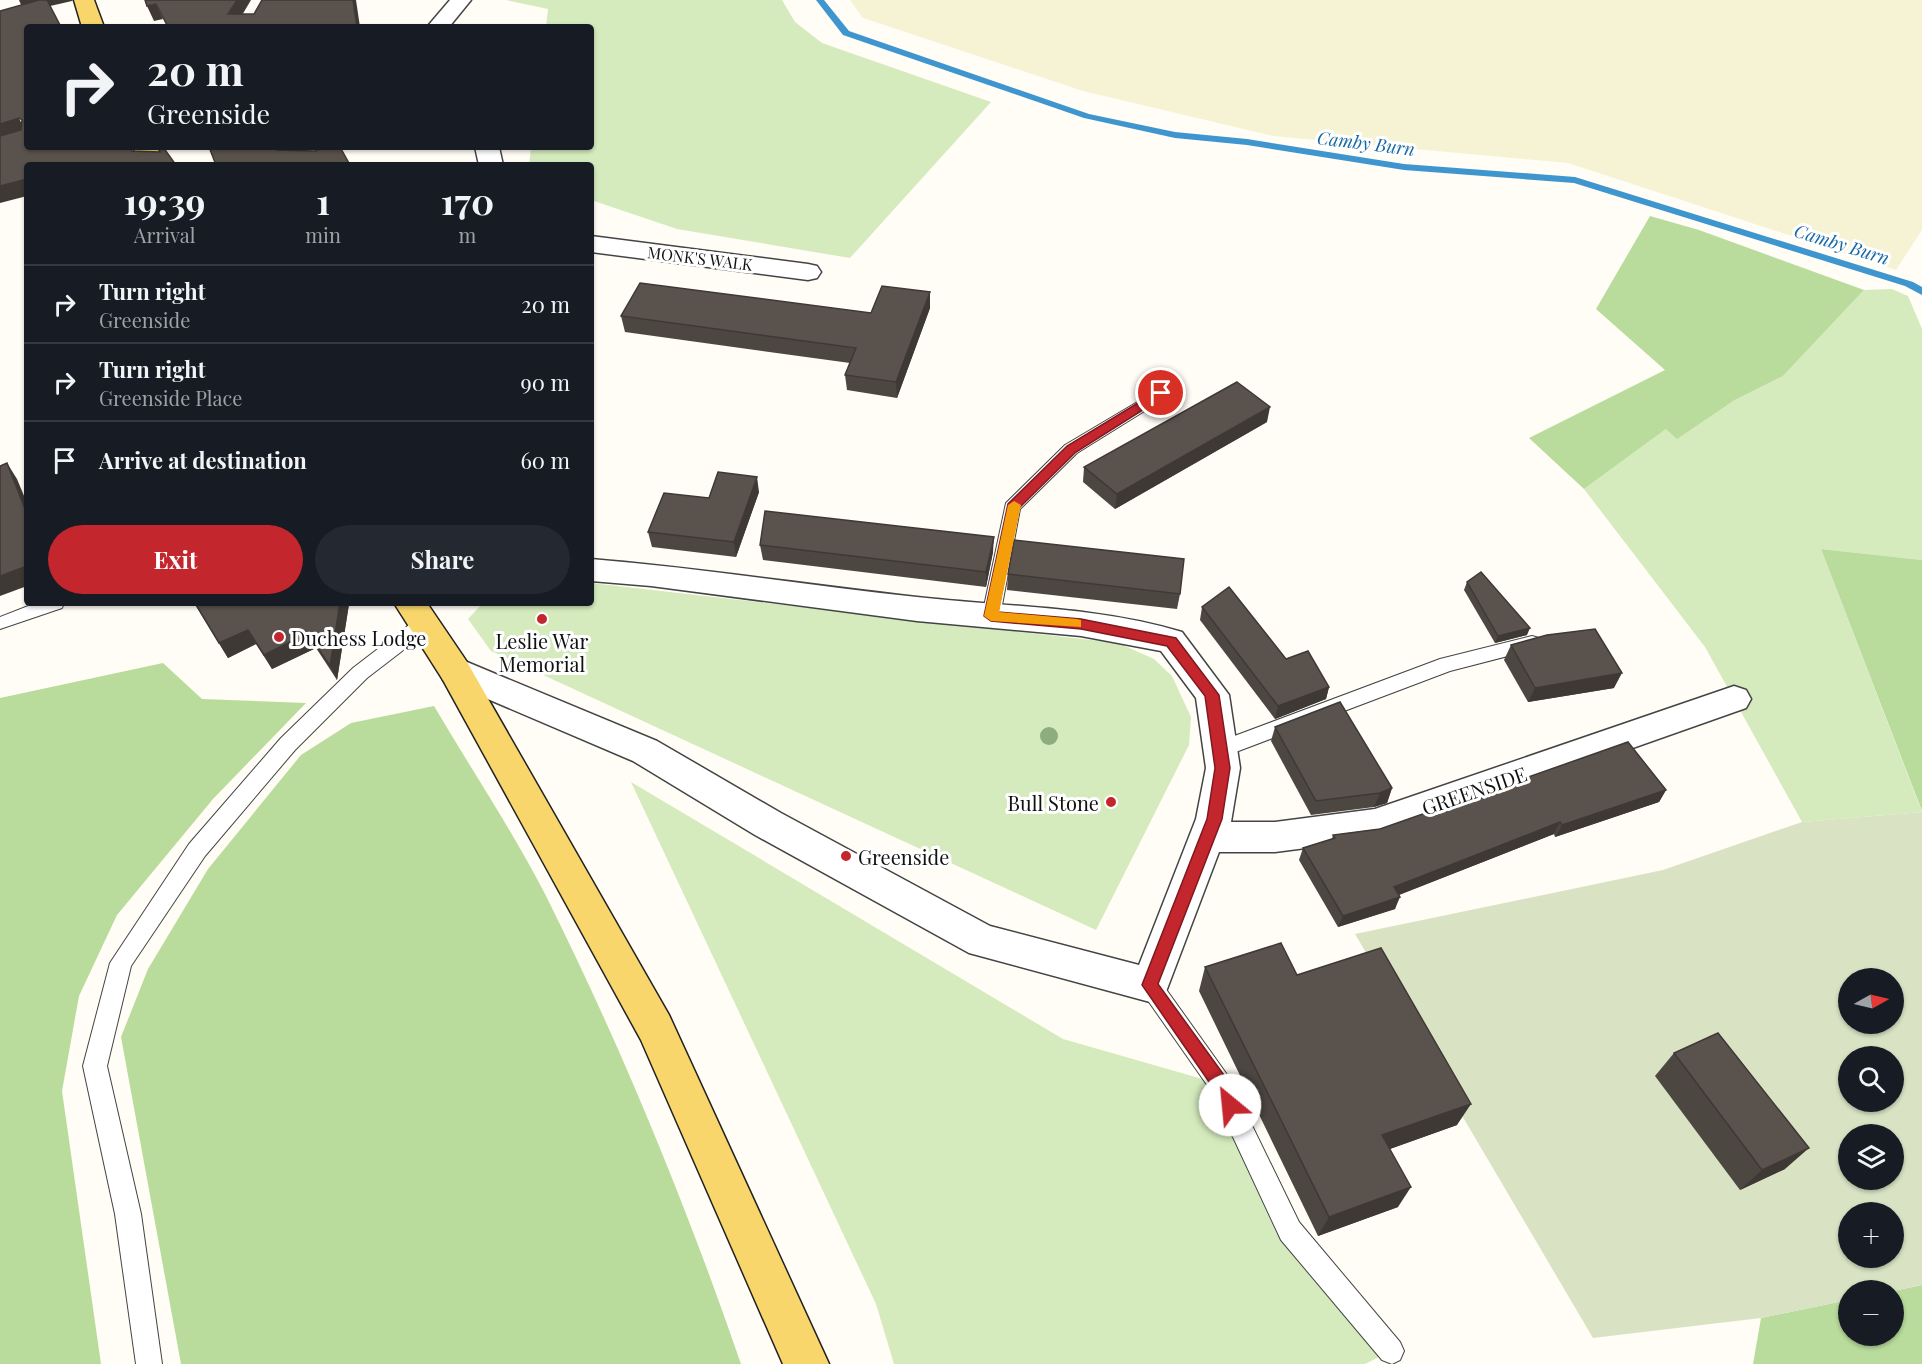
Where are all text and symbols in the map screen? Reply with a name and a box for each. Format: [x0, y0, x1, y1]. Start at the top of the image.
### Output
text: 20 m [147, 41, 244, 97]
icon: right [48, 48, 126, 126]
text: Greenside [147, 95, 270, 131]
water label: Camby Burn [1316, 125, 1416, 161]
text: 19:39 [124, 176, 205, 224]
text: 1 [316, 176, 330, 224]
text: 170 [441, 176, 494, 224]
water label: Camby Burn [1792, 218, 1892, 270]
text: Arrival [134, 221, 195, 248]
text: min [305, 221, 341, 248]
text: m [459, 221, 476, 248]
street label: MONK'S WALK [646, 241, 754, 275]
text: Turn right [99, 276, 205, 306]
icon: right [48, 288, 81, 321]
text: 20 m [521, 289, 570, 319]
text: Greenside [99, 306, 190, 333]
text: Turn right [99, 354, 205, 384]
icon: right [48, 366, 81, 399]
text: 90 m [521, 367, 570, 397]
pin [1135, 367, 1186, 418]
icon: arrive [1144, 376, 1177, 409]
text: Greenside Place [99, 384, 242, 411]
icon: arrive [48, 444, 81, 477]
text: Arrive at destination [99, 445, 307, 475]
text: 60 m [520, 445, 570, 475]
button: Exit [48, 525, 303, 594]
button: Share [315, 525, 570, 594]
marker: Leslie War Memorial [535, 612, 549, 626]
place label: Duchess Lodge [291, 624, 426, 651]
place label: Leslie War Memorial [496, 627, 588, 677]
marker: Duchess Lodge [272, 630, 286, 644]
street label: GREENSIDE [1418, 759, 1530, 821]
place label: Bull Stone [1008, 789, 1099, 816]
marker: Bull Stone [1104, 795, 1118, 809]
place label: Greenside [858, 843, 949, 870]
marker: Greenside [839, 849, 853, 863]
north arrow [1838, 968, 1904, 1034]
map controls [1838, 968, 1904, 1346]
button: search [1838, 1046, 1904, 1112]
position arrow [1198, 1073, 1262, 1137]
button: layers [1838, 1124, 1904, 1190]
button: + [1838, 1202, 1904, 1268]
button: − [1838, 1280, 1904, 1346]

